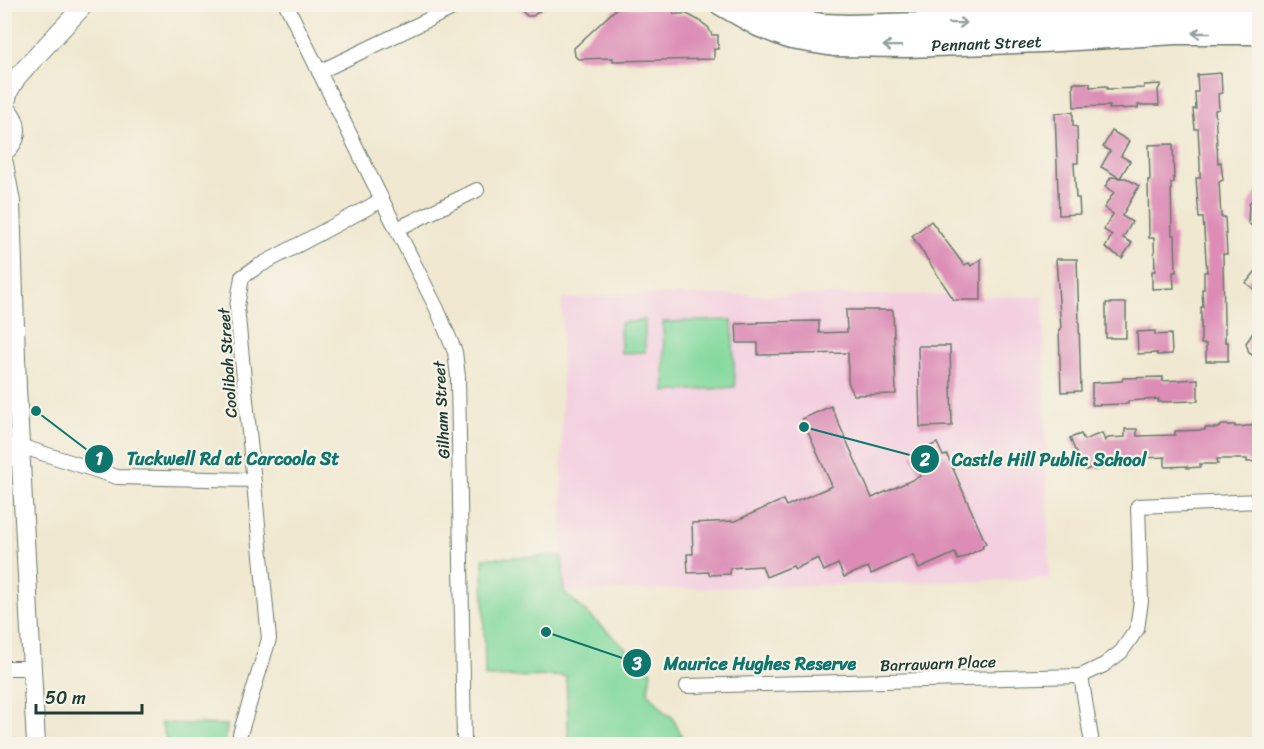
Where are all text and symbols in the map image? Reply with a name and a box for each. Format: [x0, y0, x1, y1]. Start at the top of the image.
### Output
one-way arrow [948, 17, 968, 29]
street label: Pennant Street [931, 27, 1042, 60]
one-way arrow [1192, 27, 1212, 39]
one-way arrow [882, 40, 902, 52]
street label: Coolibah Street [209, 306, 246, 419]
street label: Gilham Street [424, 360, 459, 460]
callout: Tuckwell Rd at Carcoola St [84, 441, 351, 477]
callout: Castle Hill Public School [910, 441, 1159, 477]
text: 1 [95, 443, 103, 475]
text: Tuckwell Rd at Carcoola St [127, 443, 339, 475]
text: 2 [919, 444, 931, 476]
text: Castle Hill Public School [951, 444, 1147, 476]
callout: Maurice Hughes Reserve [622, 645, 869, 681]
street label: Barrawarn Place [879, 647, 997, 680]
text: 3 [631, 648, 642, 680]
text: Maurice Hughes Reserve [663, 648, 857, 680]
scale bar [36, 677, 142, 715]
text: 50 m [45, 682, 86, 714]

